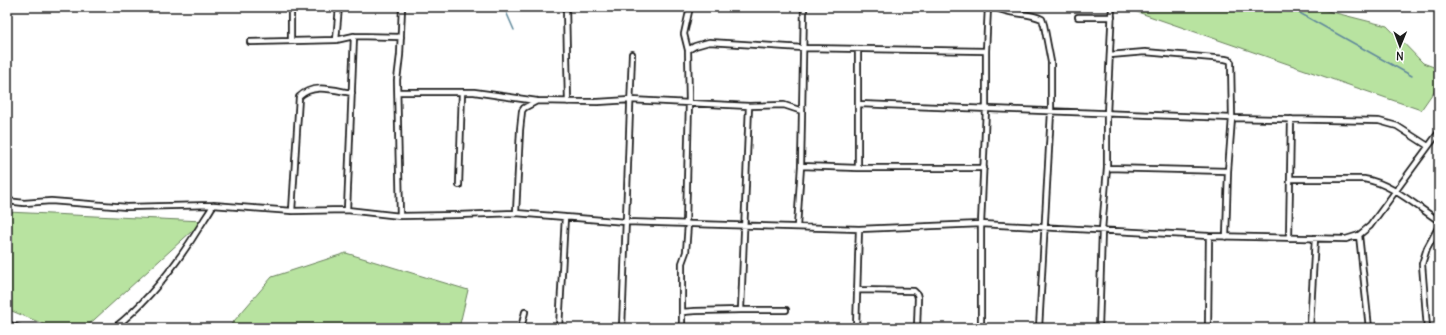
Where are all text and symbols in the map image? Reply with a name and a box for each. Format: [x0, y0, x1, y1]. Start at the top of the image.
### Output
north arrow [1380, 26, 1420, 66]
text: N [1396, 49, 1404, 63]

